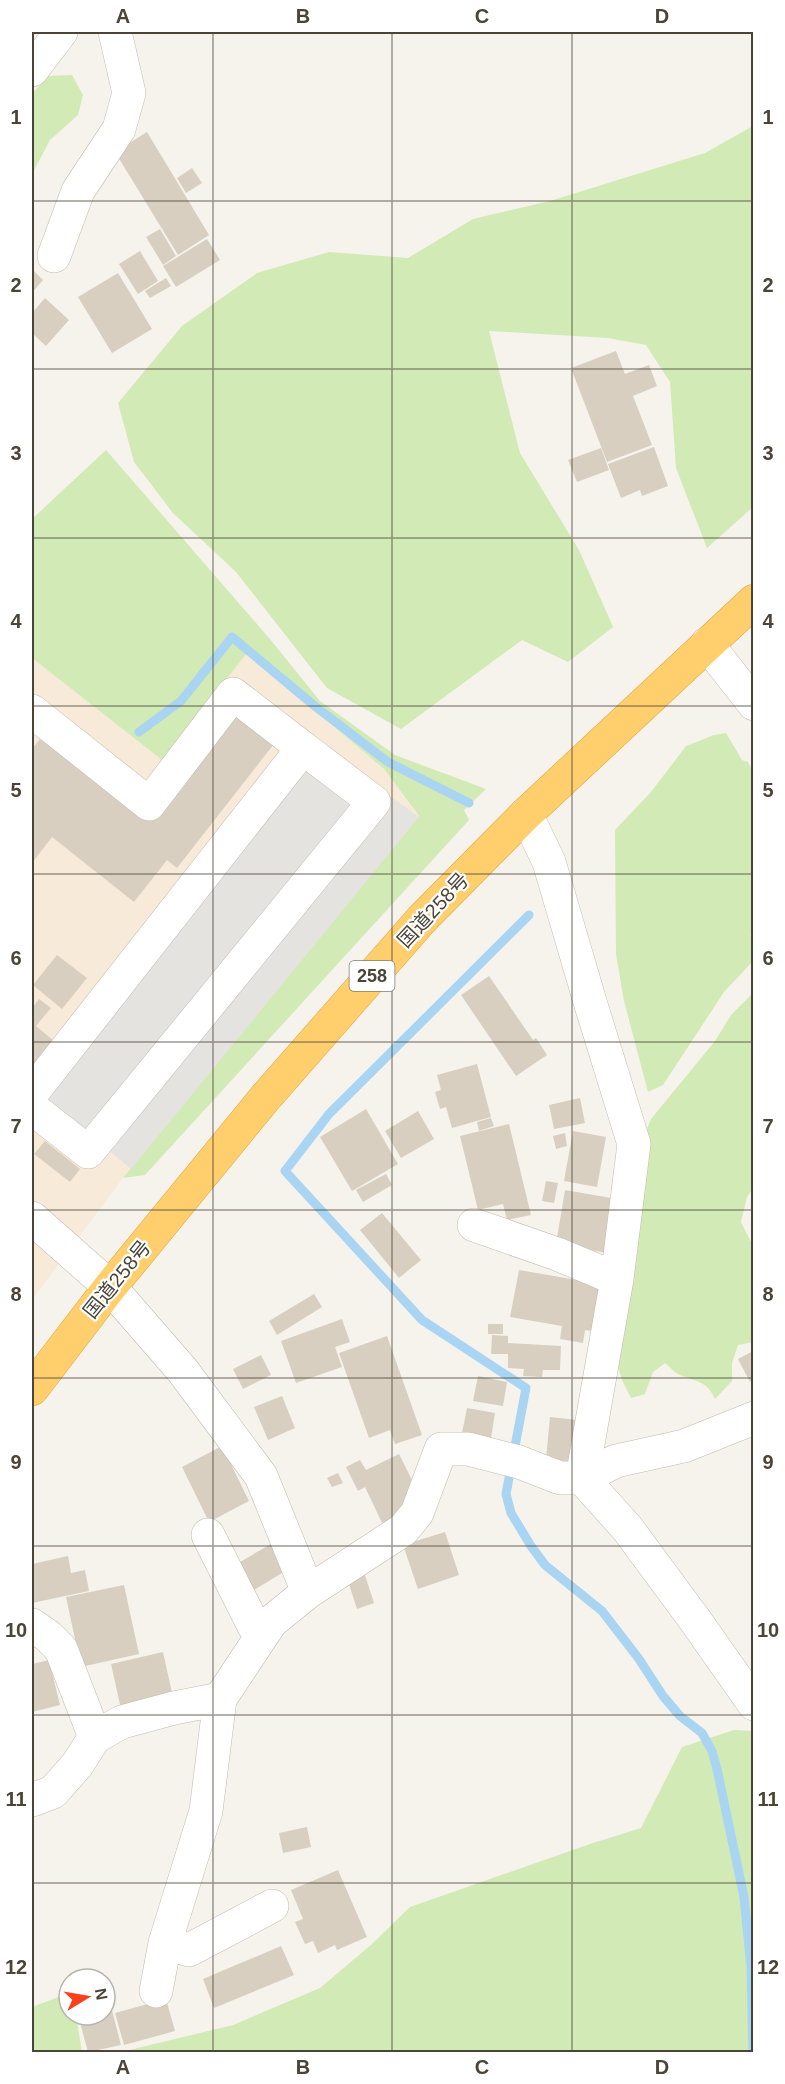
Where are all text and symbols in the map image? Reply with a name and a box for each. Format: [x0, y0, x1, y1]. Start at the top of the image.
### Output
text: A [116, 5, 130, 27]
text: B [296, 5, 310, 27]
text: C [475, 5, 489, 27]
text: D [655, 5, 669, 27]
text: 1 [10, 106, 22, 128]
text: 1 [762, 106, 774, 128]
text: 2 [10, 274, 22, 296]
text: 2 [762, 274, 774, 296]
text: 3 [10, 442, 22, 464]
text: 3 [762, 442, 774, 464]
text: 4 [10, 610, 22, 632]
text: 4 [762, 610, 774, 632]
text: 5 [10, 779, 22, 801]
text: 5 [762, 779, 774, 801]
street label: 国道258号 [393, 868, 473, 952]
text: 6 [10, 947, 22, 969]
text: 6 [762, 947, 774, 969]
road number: 258 [350, 961, 394, 991]
text: 7 [10, 1115, 22, 1137]
text: 7 [762, 1115, 774, 1137]
street label: 国道258号 [79, 1236, 155, 1322]
text: 8 [10, 1283, 22, 1305]
text: 8 [762, 1283, 774, 1305]
text: 9 [10, 1451, 22, 1473]
text: 9 [762, 1451, 774, 1473]
text: 10 [5, 1619, 27, 1641]
text: 10 [757, 1619, 779, 1641]
text: 11 [5, 1788, 27, 1810]
text: 11 [757, 1788, 779, 1810]
text: 12 [5, 1956, 27, 1978]
text: 12 [757, 1956, 779, 1978]
north arrow [57, 1967, 117, 2027]
text: N [92, 1987, 111, 2002]
text: A [116, 2056, 130, 2078]
text: B [296, 2056, 310, 2078]
text: C [475, 2056, 489, 2078]
text: D [655, 2056, 669, 2078]

